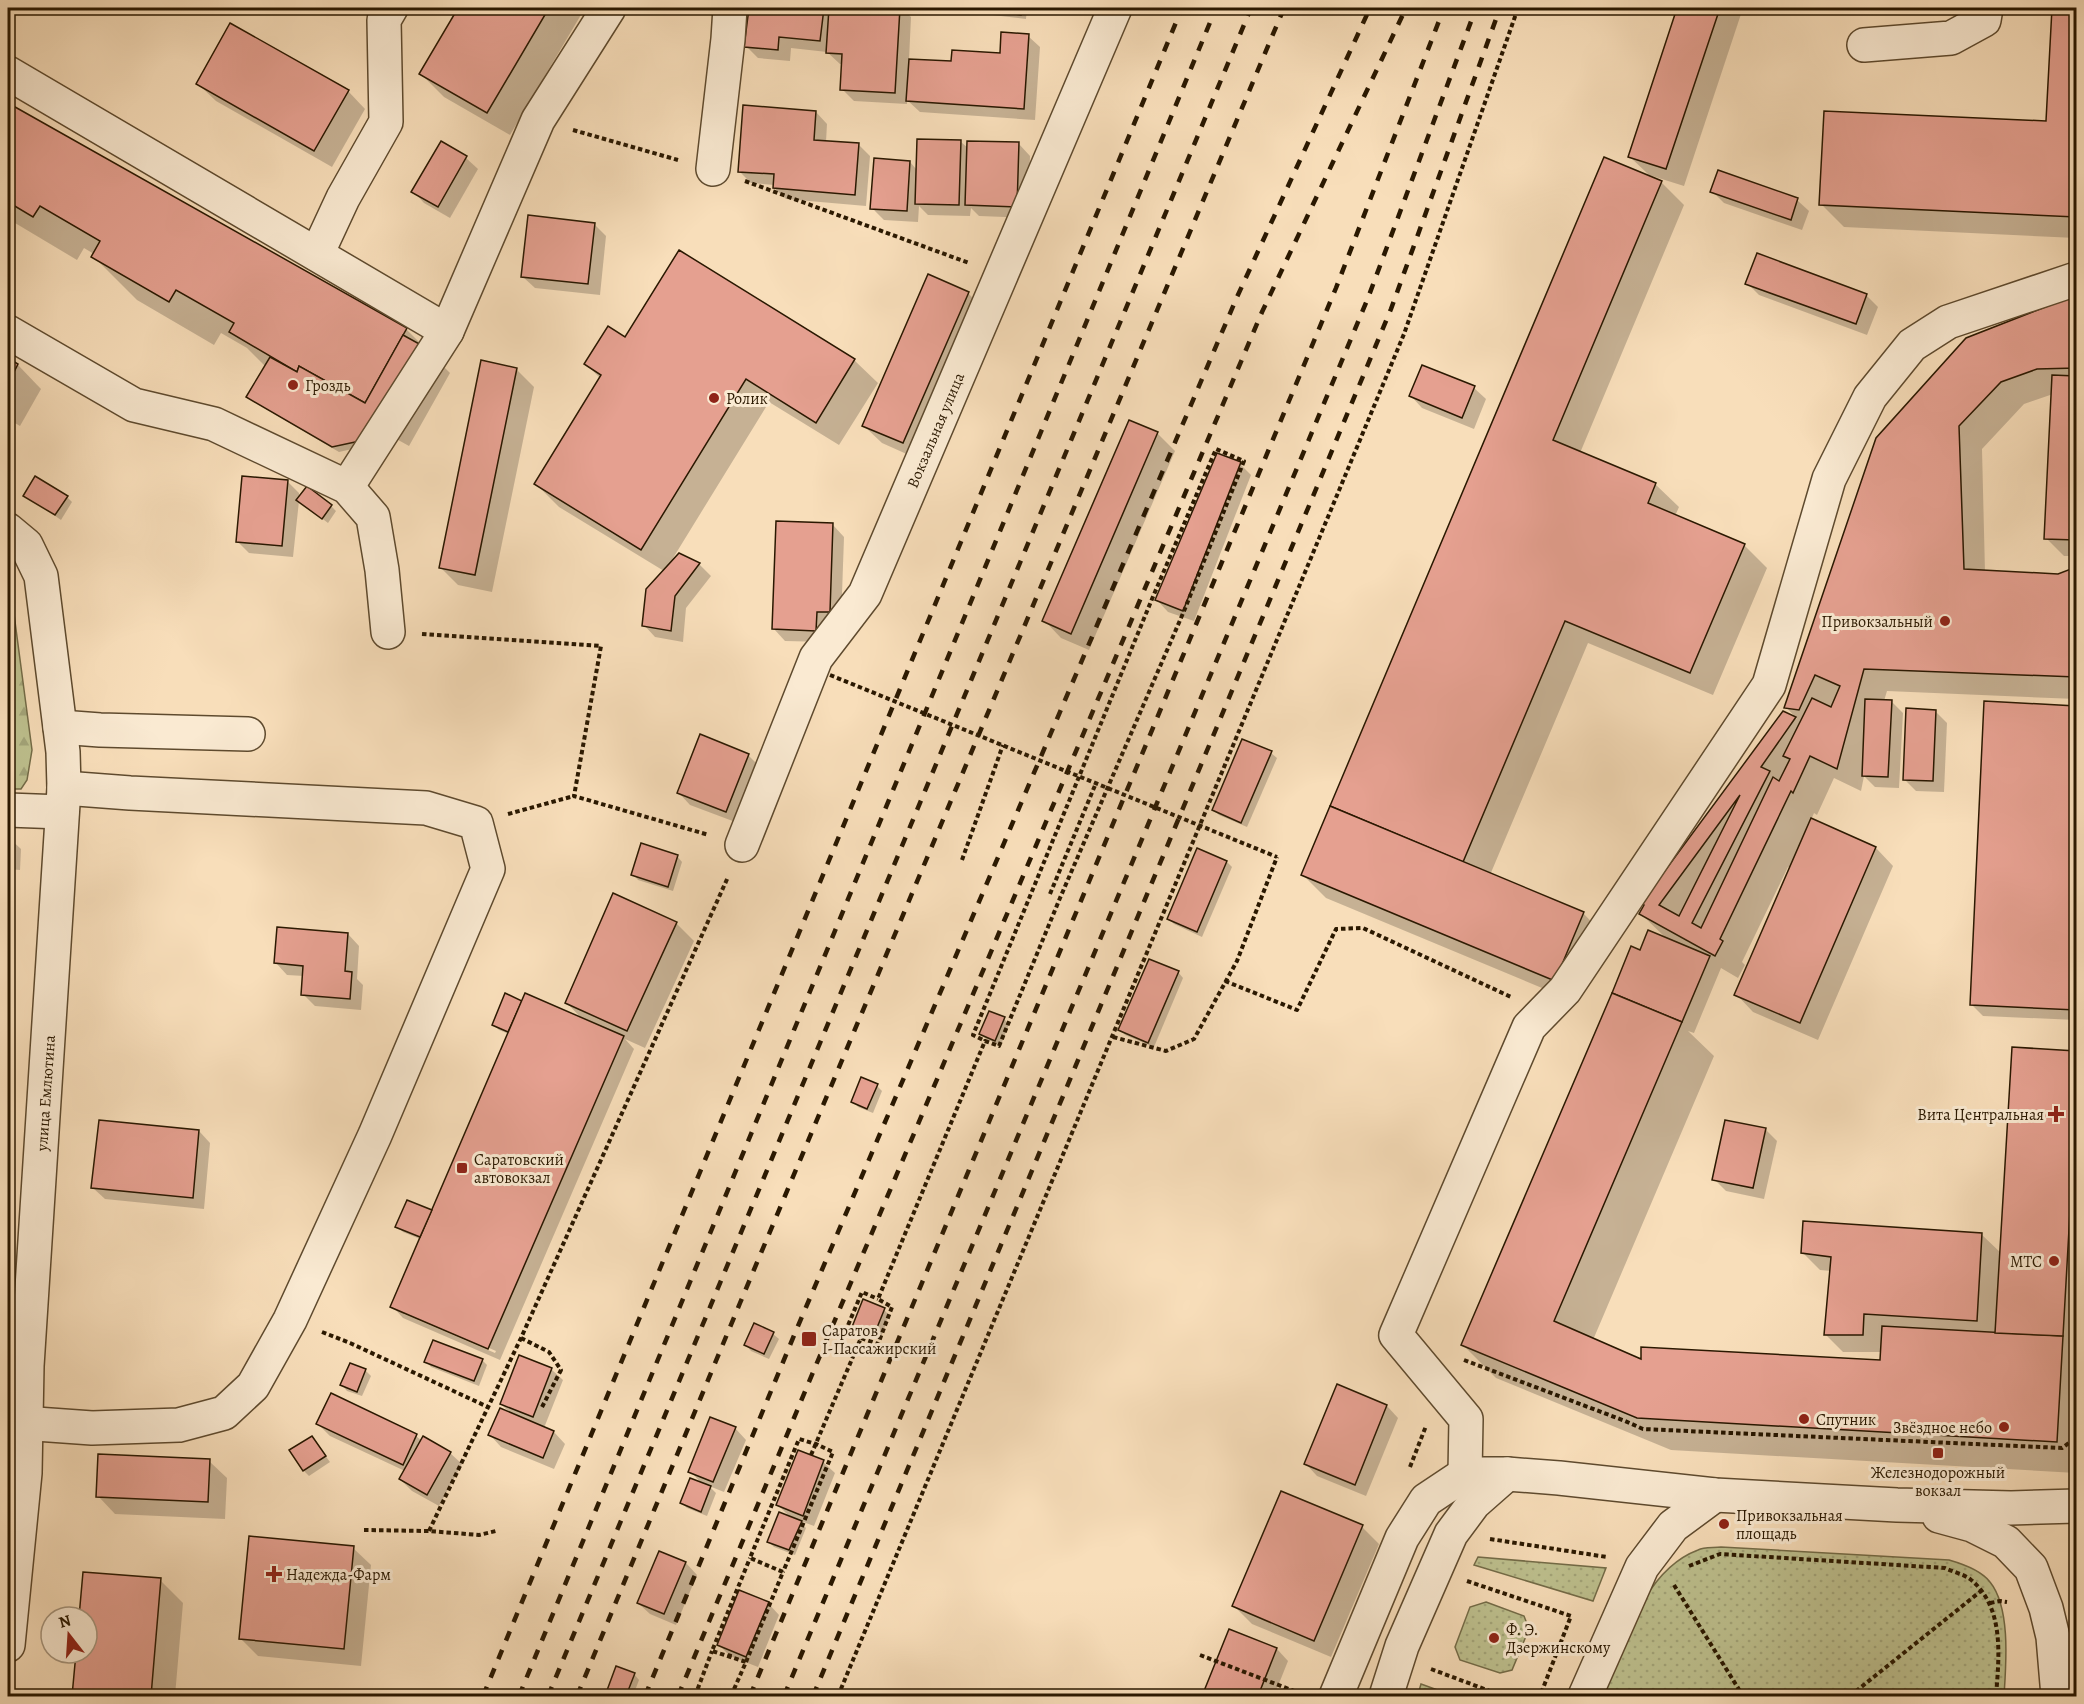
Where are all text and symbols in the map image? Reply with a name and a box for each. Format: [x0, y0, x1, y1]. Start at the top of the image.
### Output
street label: Вокзальная улица [902, 369, 970, 491]
place label: Гроздь [305, 375, 350, 397]
marker: Гроздь [286, 378, 300, 392]
place label: Ролик [726, 388, 768, 410]
marker: Ролик [707, 391, 721, 405]
place label: Привокзальный [1821, 611, 1933, 633]
marker: Привокзальный [1938, 614, 1952, 628]
street label: улица Емлютина [31, 1034, 61, 1153]
place label: Вита Центральная [1917, 1104, 2044, 1126]
marker: Вита Центральная [2049, 1107, 2063, 1121]
place label: Саратовский автовокзал [474, 1149, 564, 1189]
marker: Саратовский автовокзал [455, 1161, 469, 1175]
place label: МТС [2010, 1251, 2042, 1273]
marker: МТС [2047, 1254, 2061, 1268]
place label: Саратов I-Пассажирский [822, 1320, 936, 1360]
marker: Саратов I-Пассажирский [800, 1330, 818, 1348]
place label: Спутник [1816, 1409, 1876, 1431]
marker: Спутник [1797, 1412, 1811, 1426]
place label: Звёздное небо [1893, 1417, 1992, 1439]
marker: Звёздное небо [1997, 1420, 2011, 1434]
marker: Железнодорожный вокзал [1931, 1446, 1945, 1460]
place label: Железнодорожный вокзал [1871, 1462, 2005, 1502]
place label: Привокзальная площадь [1736, 1505, 1843, 1545]
marker: Привокзальная площадь [1717, 1517, 1731, 1531]
place label: Надежда-Фарм [286, 1564, 391, 1586]
marker: Надежда-Фарм [267, 1567, 281, 1581]
north arrow [39, 1605, 99, 1665]
text: N [56, 1609, 74, 1634]
place label: Ф. Э. Дзержинскому [1506, 1619, 1611, 1659]
marker: Ф. Э. Дзержинскому [1487, 1631, 1501, 1645]

